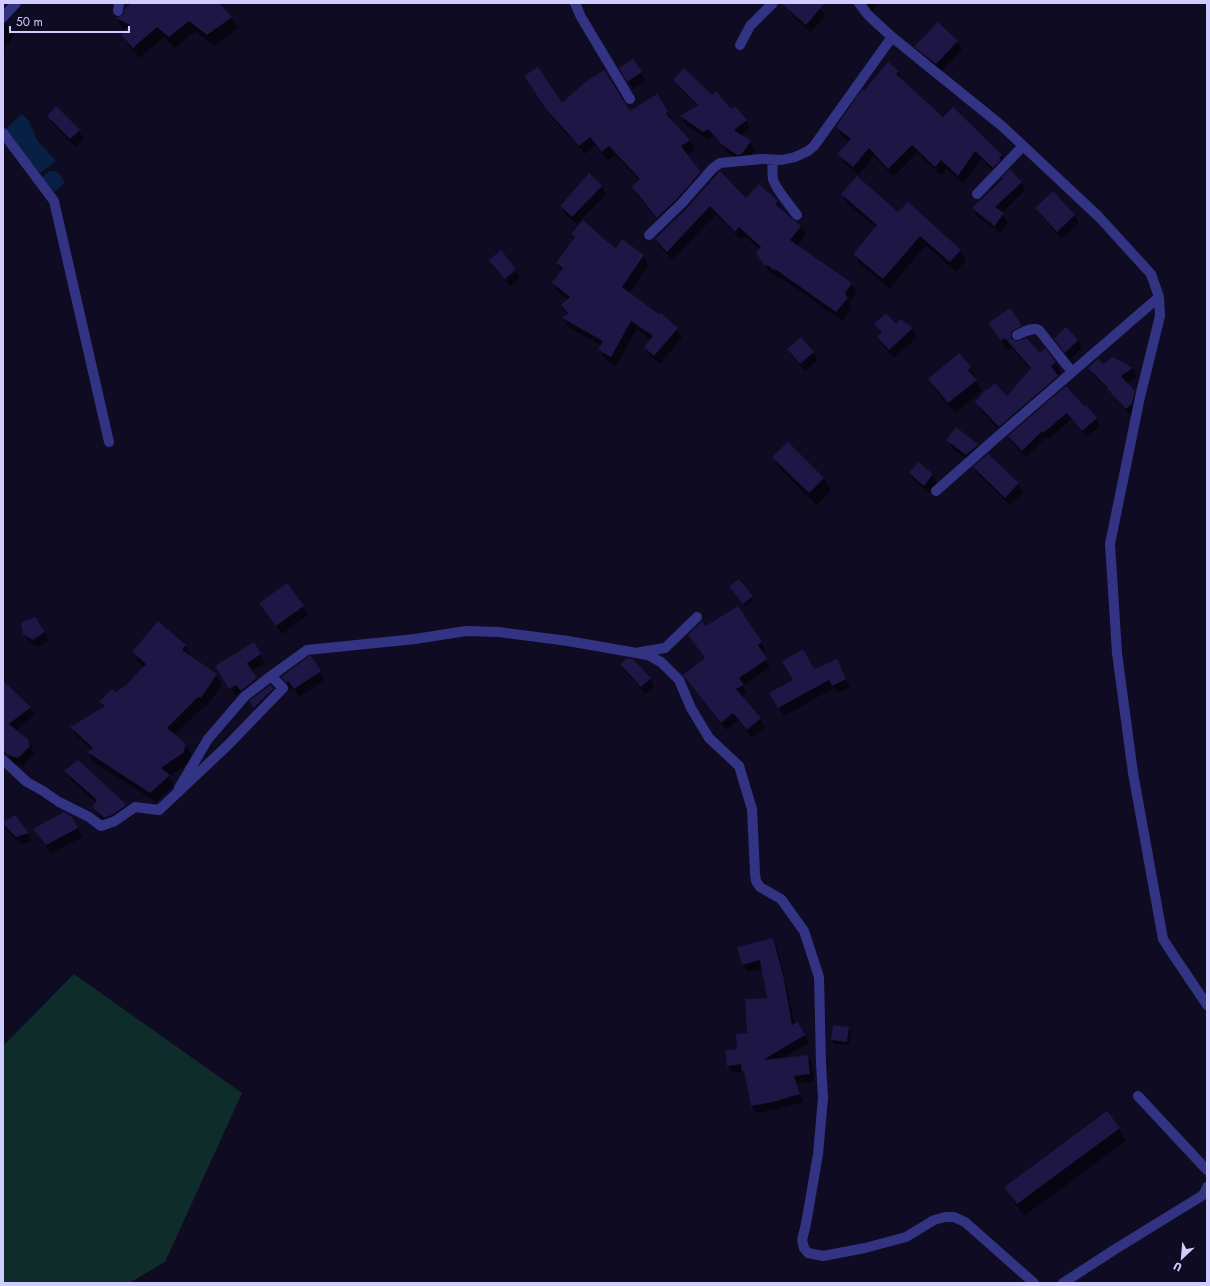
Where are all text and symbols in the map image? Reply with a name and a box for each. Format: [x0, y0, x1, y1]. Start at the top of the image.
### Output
scale bar [10, 8, 129, 34]
text: 50 m [16, 13, 43, 31]
north arrow [1162, 1238, 1202, 1278]
text: U [1171, 1258, 1185, 1276]

